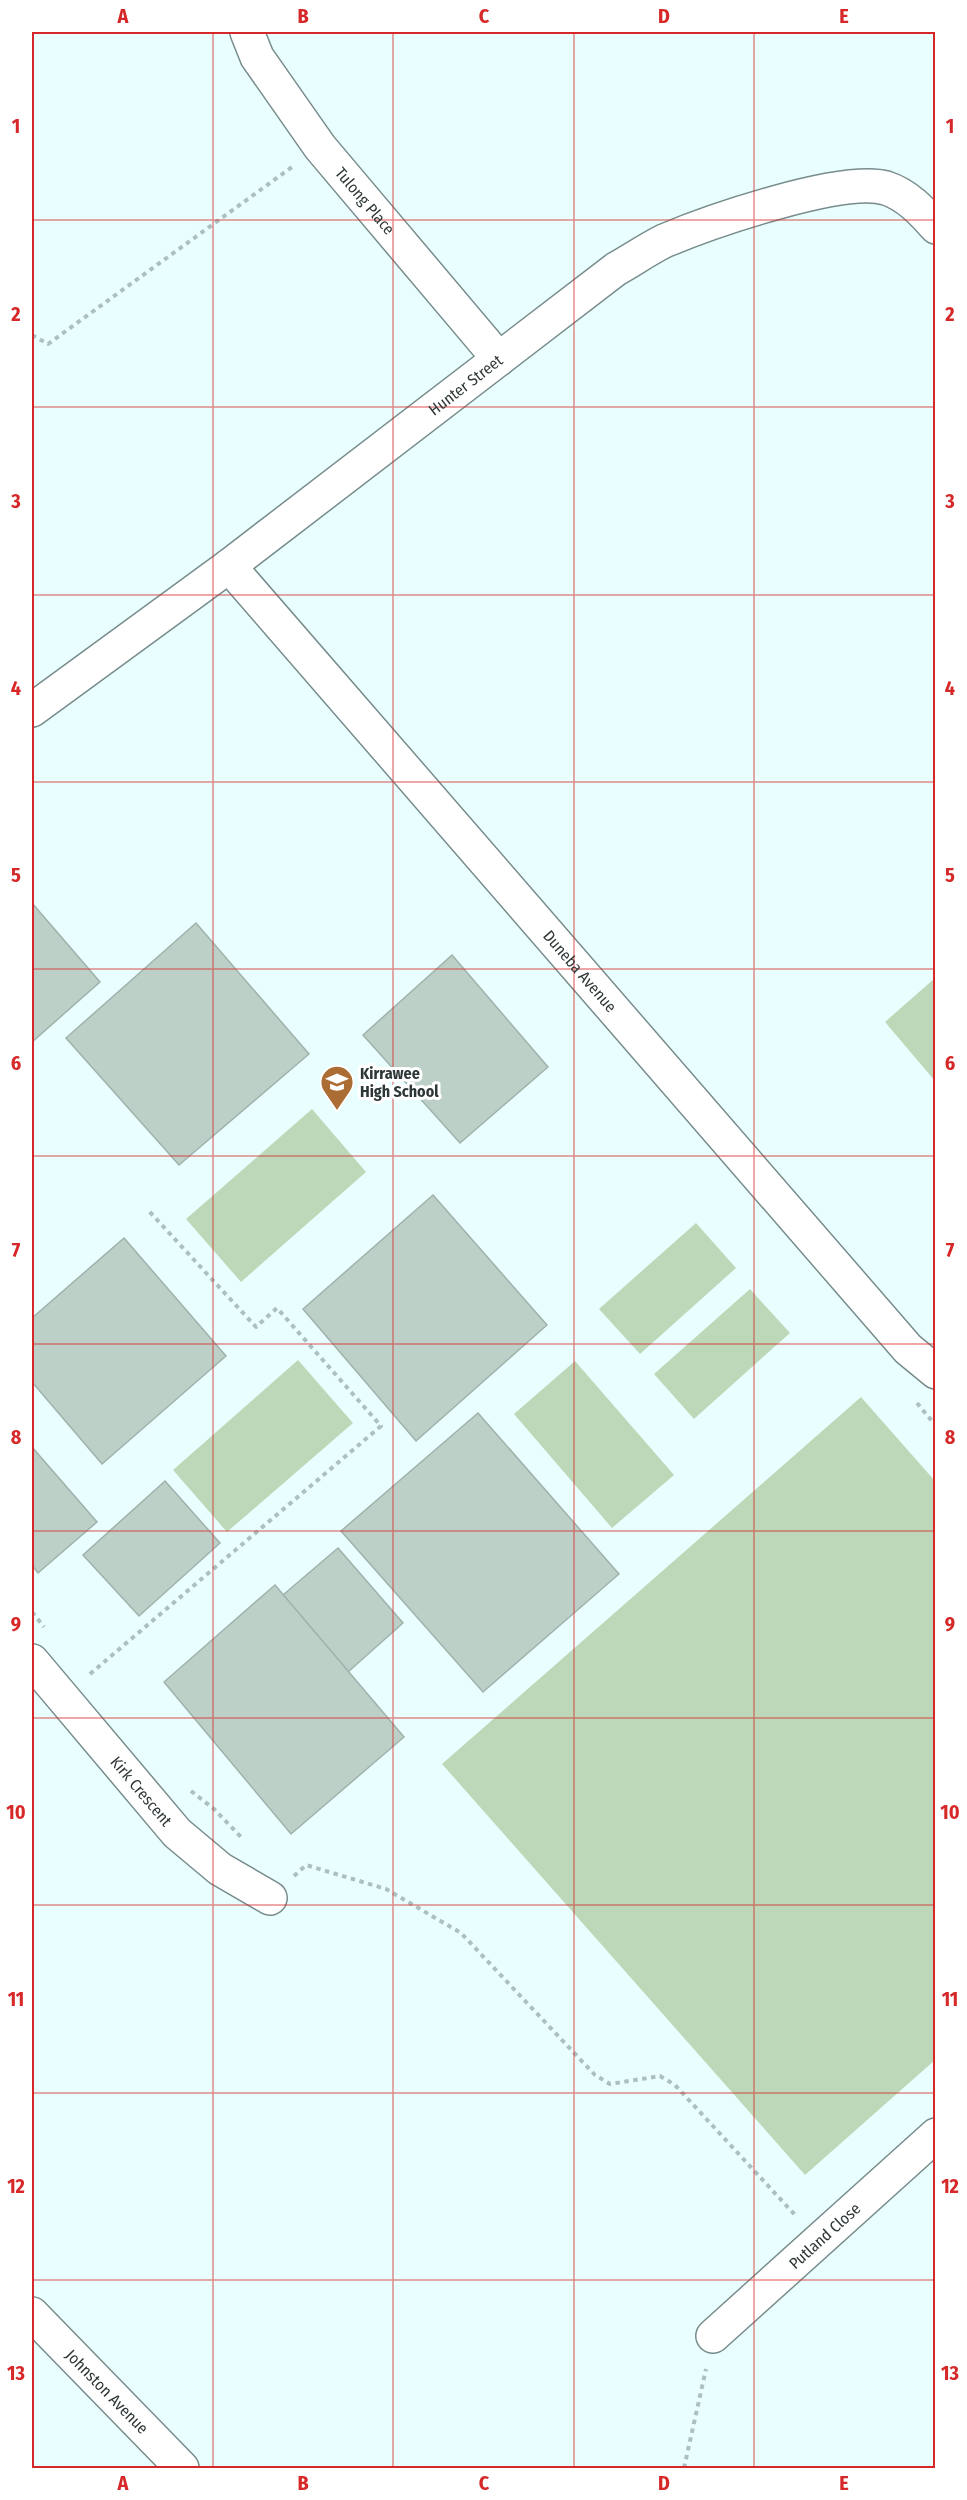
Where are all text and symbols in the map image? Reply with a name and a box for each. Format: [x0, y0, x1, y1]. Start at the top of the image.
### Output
text: A [117, 4, 130, 28]
text: B [297, 4, 309, 28]
text: C [479, 4, 490, 28]
text: D [658, 4, 670, 28]
text: E [839, 4, 849, 28]
text: 1 [12, 114, 20, 138]
text: 1 [946, 114, 954, 138]
street label: Tulong Place [332, 163, 399, 238]
text: 2 [10, 302, 21, 326]
text: 2 [944, 302, 955, 326]
street label: Hunter Street [425, 350, 507, 419]
text: 3 [10, 489, 21, 513]
text: 3 [944, 489, 955, 513]
text: 4 [11, 676, 21, 700]
text: 4 [945, 676, 955, 700]
text: 5 [11, 863, 21, 887]
text: 5 [945, 863, 955, 887]
street label: Duneba Avenue [540, 926, 621, 1016]
text: 6 [11, 1051, 21, 1075]
text: 6 [945, 1051, 955, 1075]
school or university icon: Kirrawee High School [319, 1064, 355, 1111]
place label: Kirrawee High School [360, 1064, 439, 1101]
text: 7 [12, 1238, 21, 1262]
text: 7 [946, 1238, 955, 1262]
text: 8 [11, 1425, 22, 1449]
text: 8 [945, 1425, 956, 1449]
text: 9 [11, 1612, 21, 1636]
text: 9 [945, 1612, 955, 1636]
street label: Kirk Crescent [107, 1752, 177, 1830]
text: 10 [6, 1800, 26, 1824]
text: 10 [940, 1800, 960, 1824]
text: 11 [8, 1987, 24, 2011]
text: 11 [942, 1987, 958, 2011]
text: 12 [7, 2174, 25, 2198]
text: 12 [941, 2174, 959, 2198]
street label: Putland Close [785, 2198, 864, 2273]
street label: Johnston Avenue [62, 2345, 153, 2438]
text: 13 [7, 2361, 25, 2385]
text: 13 [941, 2361, 959, 2385]
text: A [117, 2471, 130, 2495]
text: B [297, 2471, 309, 2495]
text: C [479, 2471, 490, 2495]
text: D [658, 2471, 670, 2495]
text: E [839, 2471, 849, 2495]

